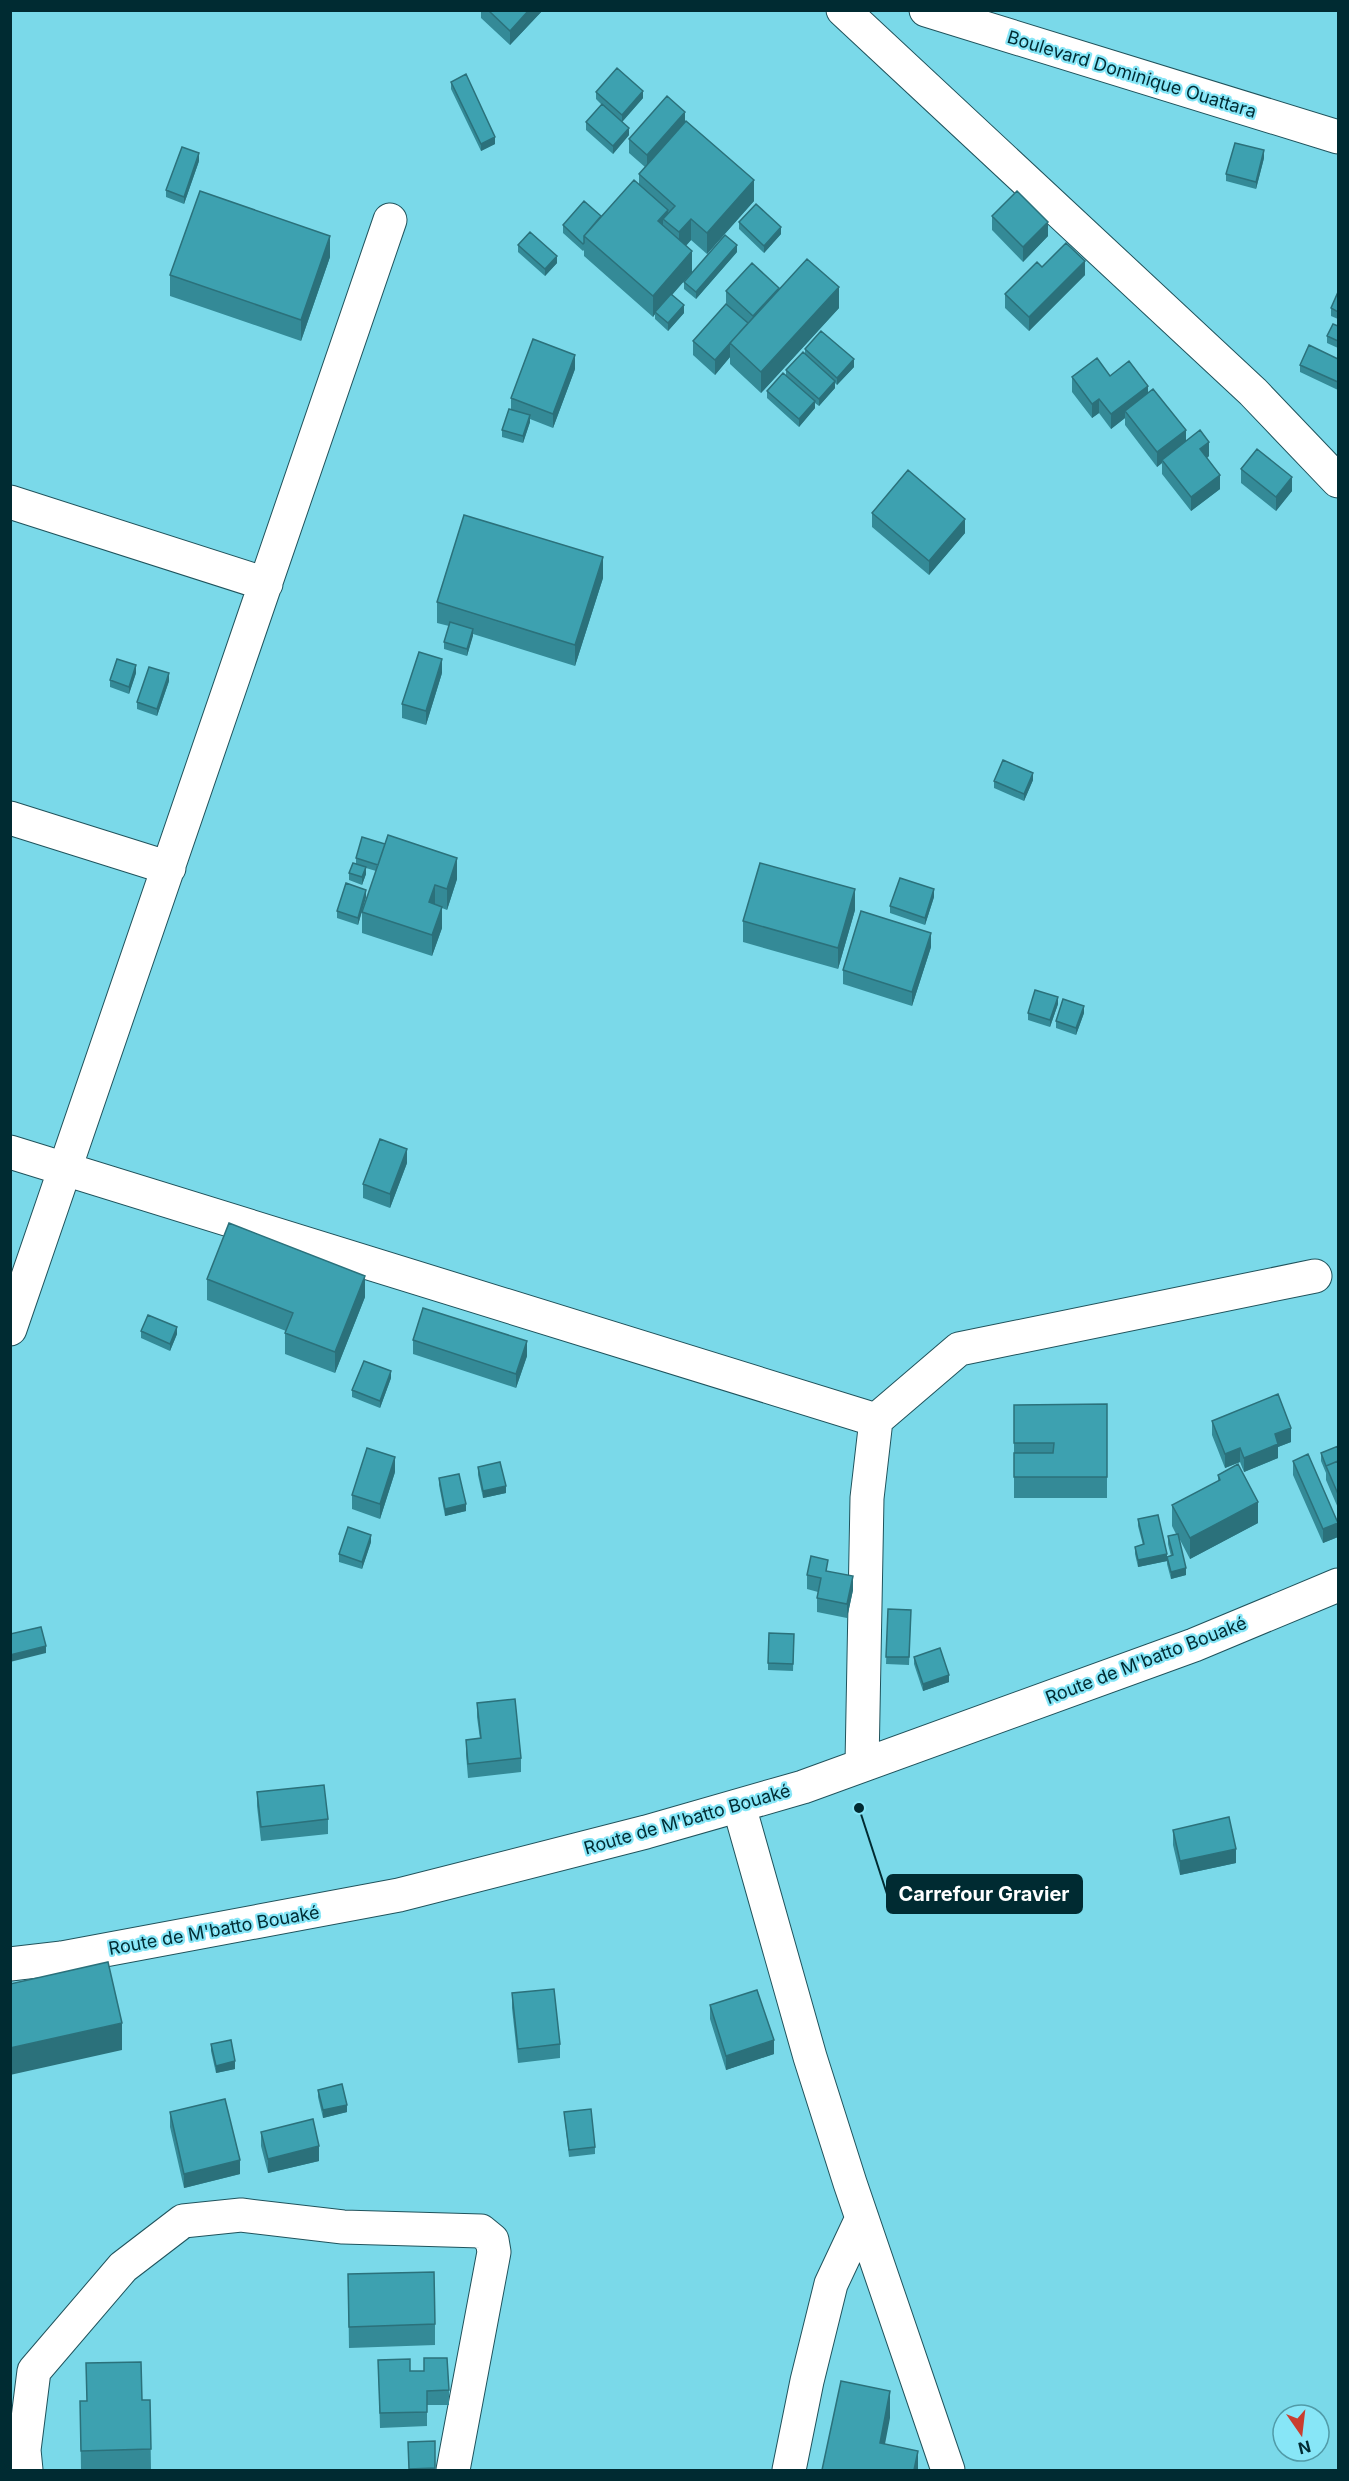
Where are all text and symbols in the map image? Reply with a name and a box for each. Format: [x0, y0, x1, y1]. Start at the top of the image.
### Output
street label: Boulevard Dominique Ouattara [1005, 26, 1259, 122]
street label: Route de M'batto Bouaké [1042, 1612, 1250, 1708]
street label: Route de M'batto Bouaké [581, 1779, 793, 1859]
callout: Carrefour Gravier [887, 1875, 1082, 1913]
text: Carrefour Gravier [898, 1882, 1070, 1906]
street label: Route de M'batto Bouaké [107, 1901, 321, 1959]
north arrow [1271, 2403, 1331, 2463]
text: N [1296, 2436, 1313, 2459]

